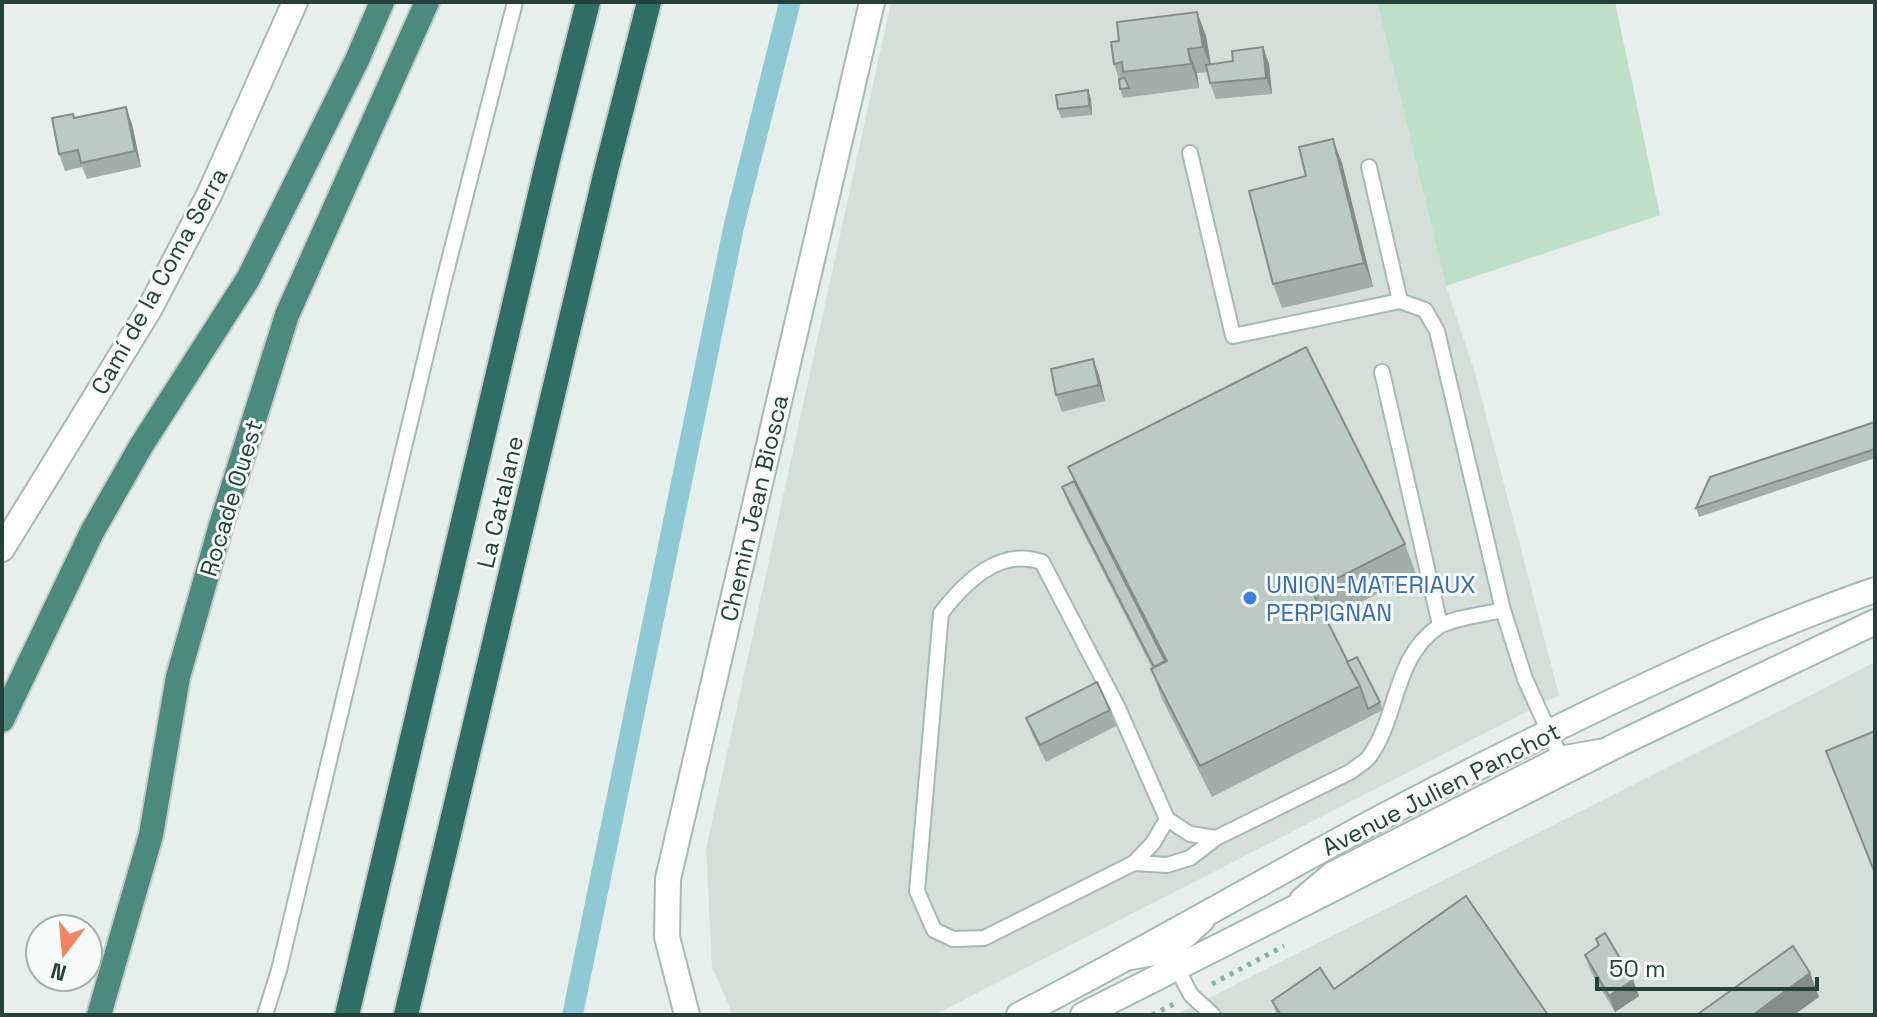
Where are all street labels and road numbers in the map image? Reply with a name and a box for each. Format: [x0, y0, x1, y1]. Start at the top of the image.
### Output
street label: Camí de la Coma Serra [84, 162, 234, 400]
street label: Chemin Jean Biosca [713, 391, 795, 624]
street label: Rocade Ouest [192, 416, 270, 580]
street label: La Catalane [470, 433, 530, 571]
street label: Avenue Julien Panchot [1317, 715, 1565, 863]

